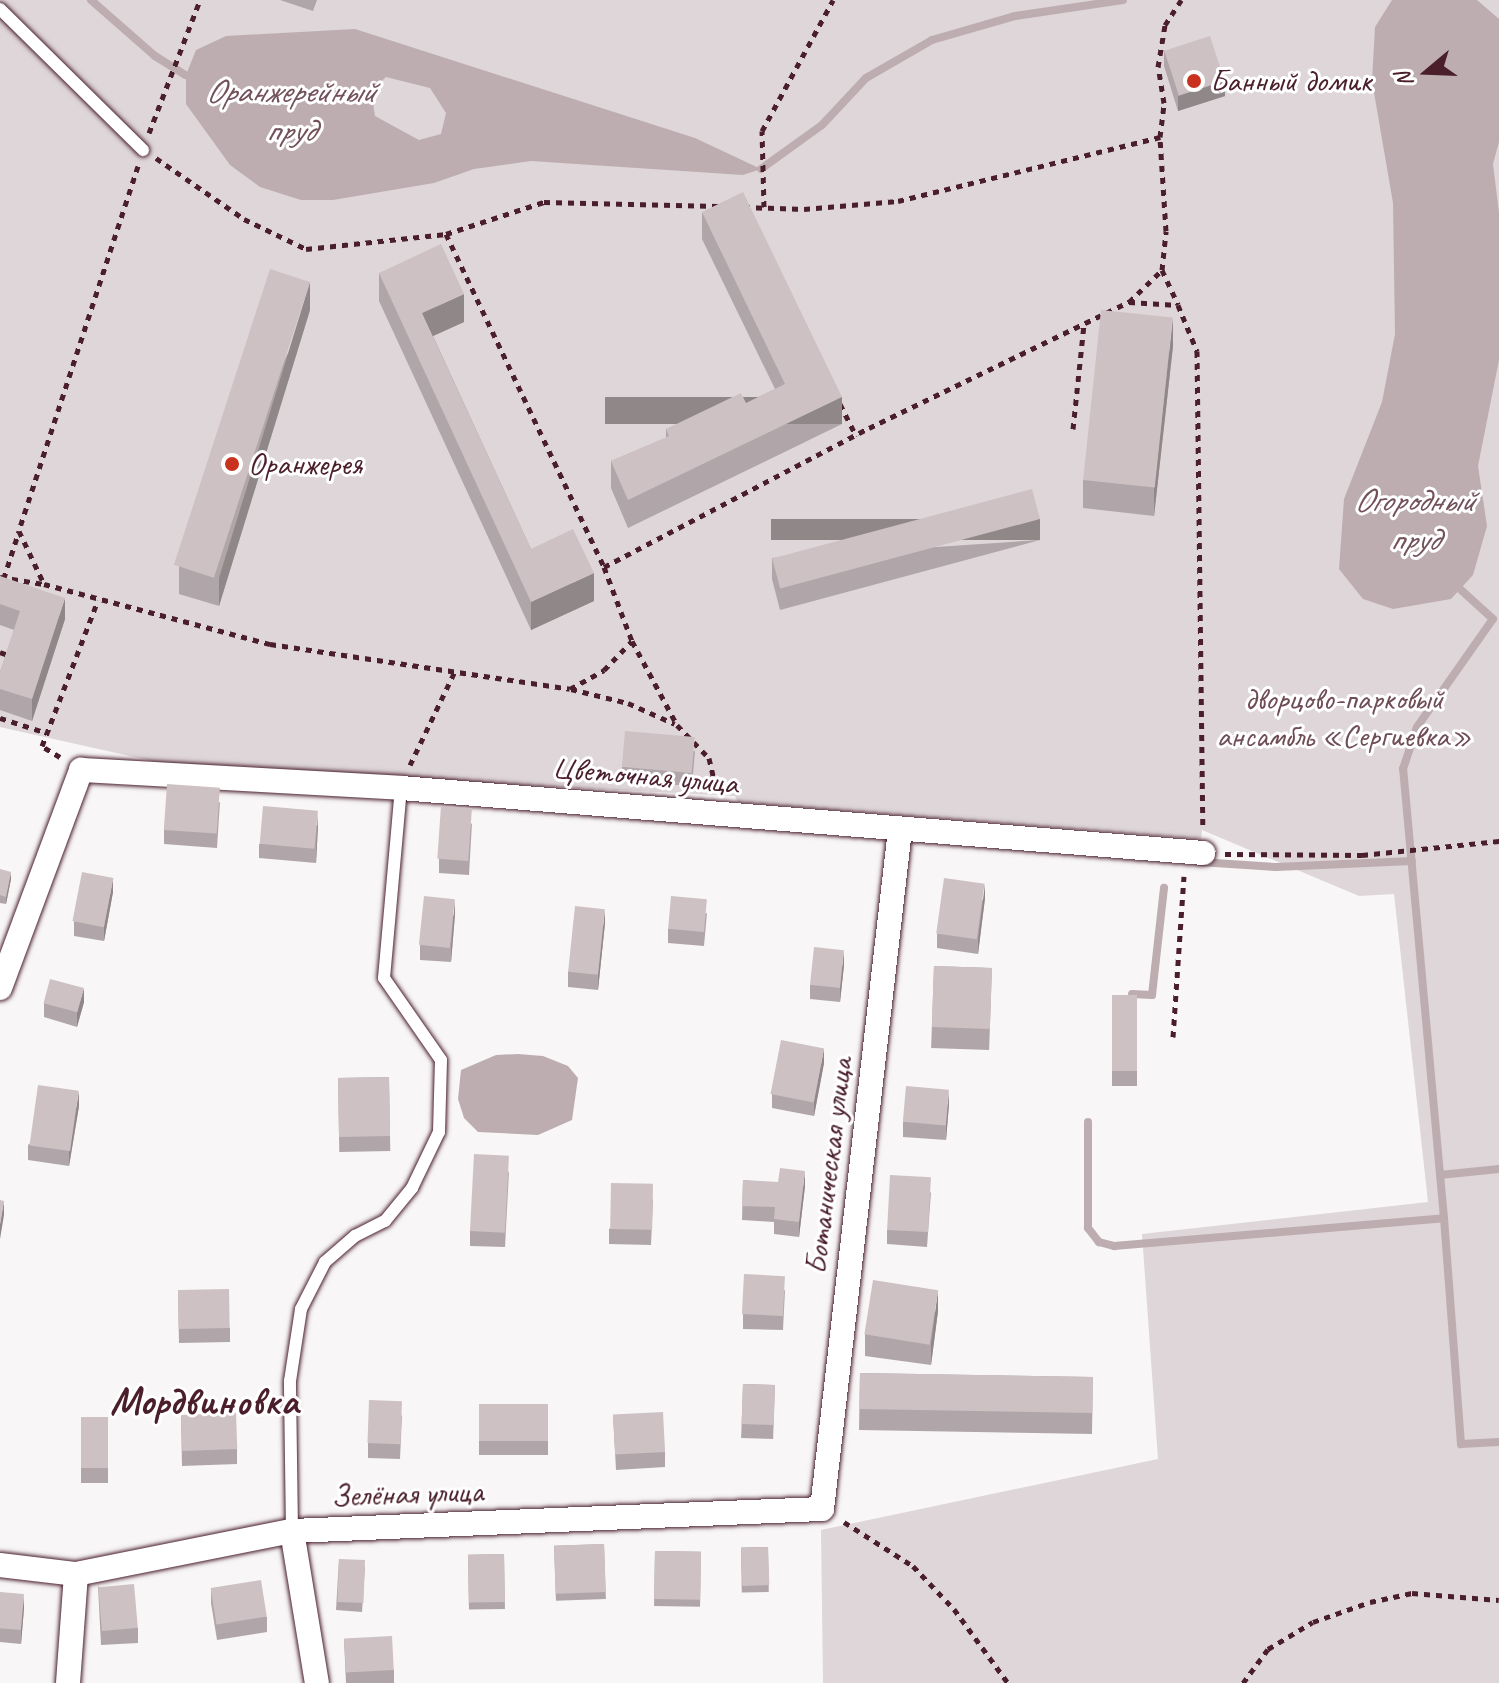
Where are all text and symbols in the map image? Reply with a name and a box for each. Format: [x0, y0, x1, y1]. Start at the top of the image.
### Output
north arrow [1387, 32, 1467, 112]
place label: Банный домик [1210, 62, 1371, 100]
text: N [1389, 69, 1420, 91]
water label: Оранжерейный пруд [205, 70, 375, 150]
marker: Банный домик [1185, 72, 1203, 90]
place label: Оранжерея [248, 445, 362, 483]
marker: Оранжерея [223, 455, 241, 473]
water label: Огородный пруд [1354, 479, 1474, 558]
park label: дворцово-парковый ансамбль «Сергиевка» [1216, 681, 1472, 756]
street label: Цветочная улица [549, 749, 741, 803]
street label: Ботаническая улица [797, 1056, 861, 1276]
district label: Мордвиновка [110, 1377, 298, 1425]
street label: Зелёная улица [329, 1472, 485, 1516]

